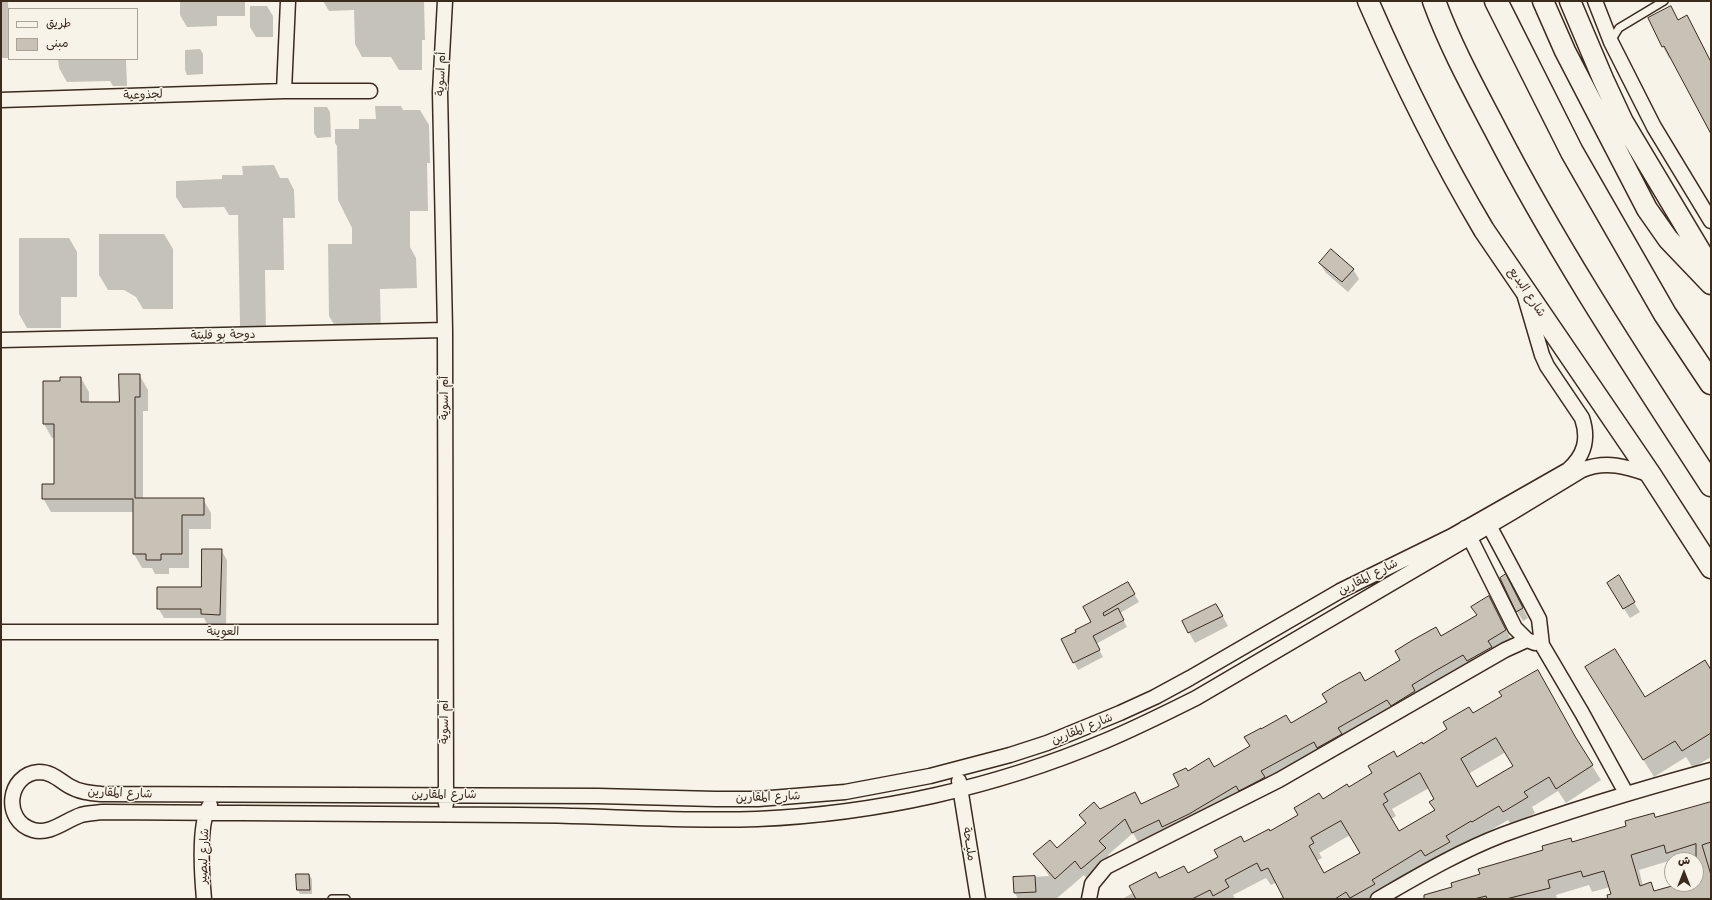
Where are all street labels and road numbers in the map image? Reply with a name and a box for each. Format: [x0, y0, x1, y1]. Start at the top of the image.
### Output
street label: أم اسوية [433, 52, 449, 96]
street label: لجذوعية [123, 87, 163, 103]
street label: شارع البديع [1505, 264, 1549, 320]
street label: دوحة بو فليتة [190, 327, 256, 343]
street label: أم اسوية [438, 376, 452, 420]
street label: شارع المقارين [1336, 556, 1400, 598]
street label: العوينة [207, 625, 239, 639]
street label: أم اسوية [438, 700, 452, 744]
street label: شارع المقارين [1049, 710, 1115, 748]
street label: شارع المقارين [87, 785, 153, 801]
street label: شارع المقارين [412, 788, 476, 802]
street label: شارع المقارين [735, 789, 801, 805]
street label: مليــحة [959, 826, 979, 862]
street label: شارع لبصير [196, 828, 212, 884]

